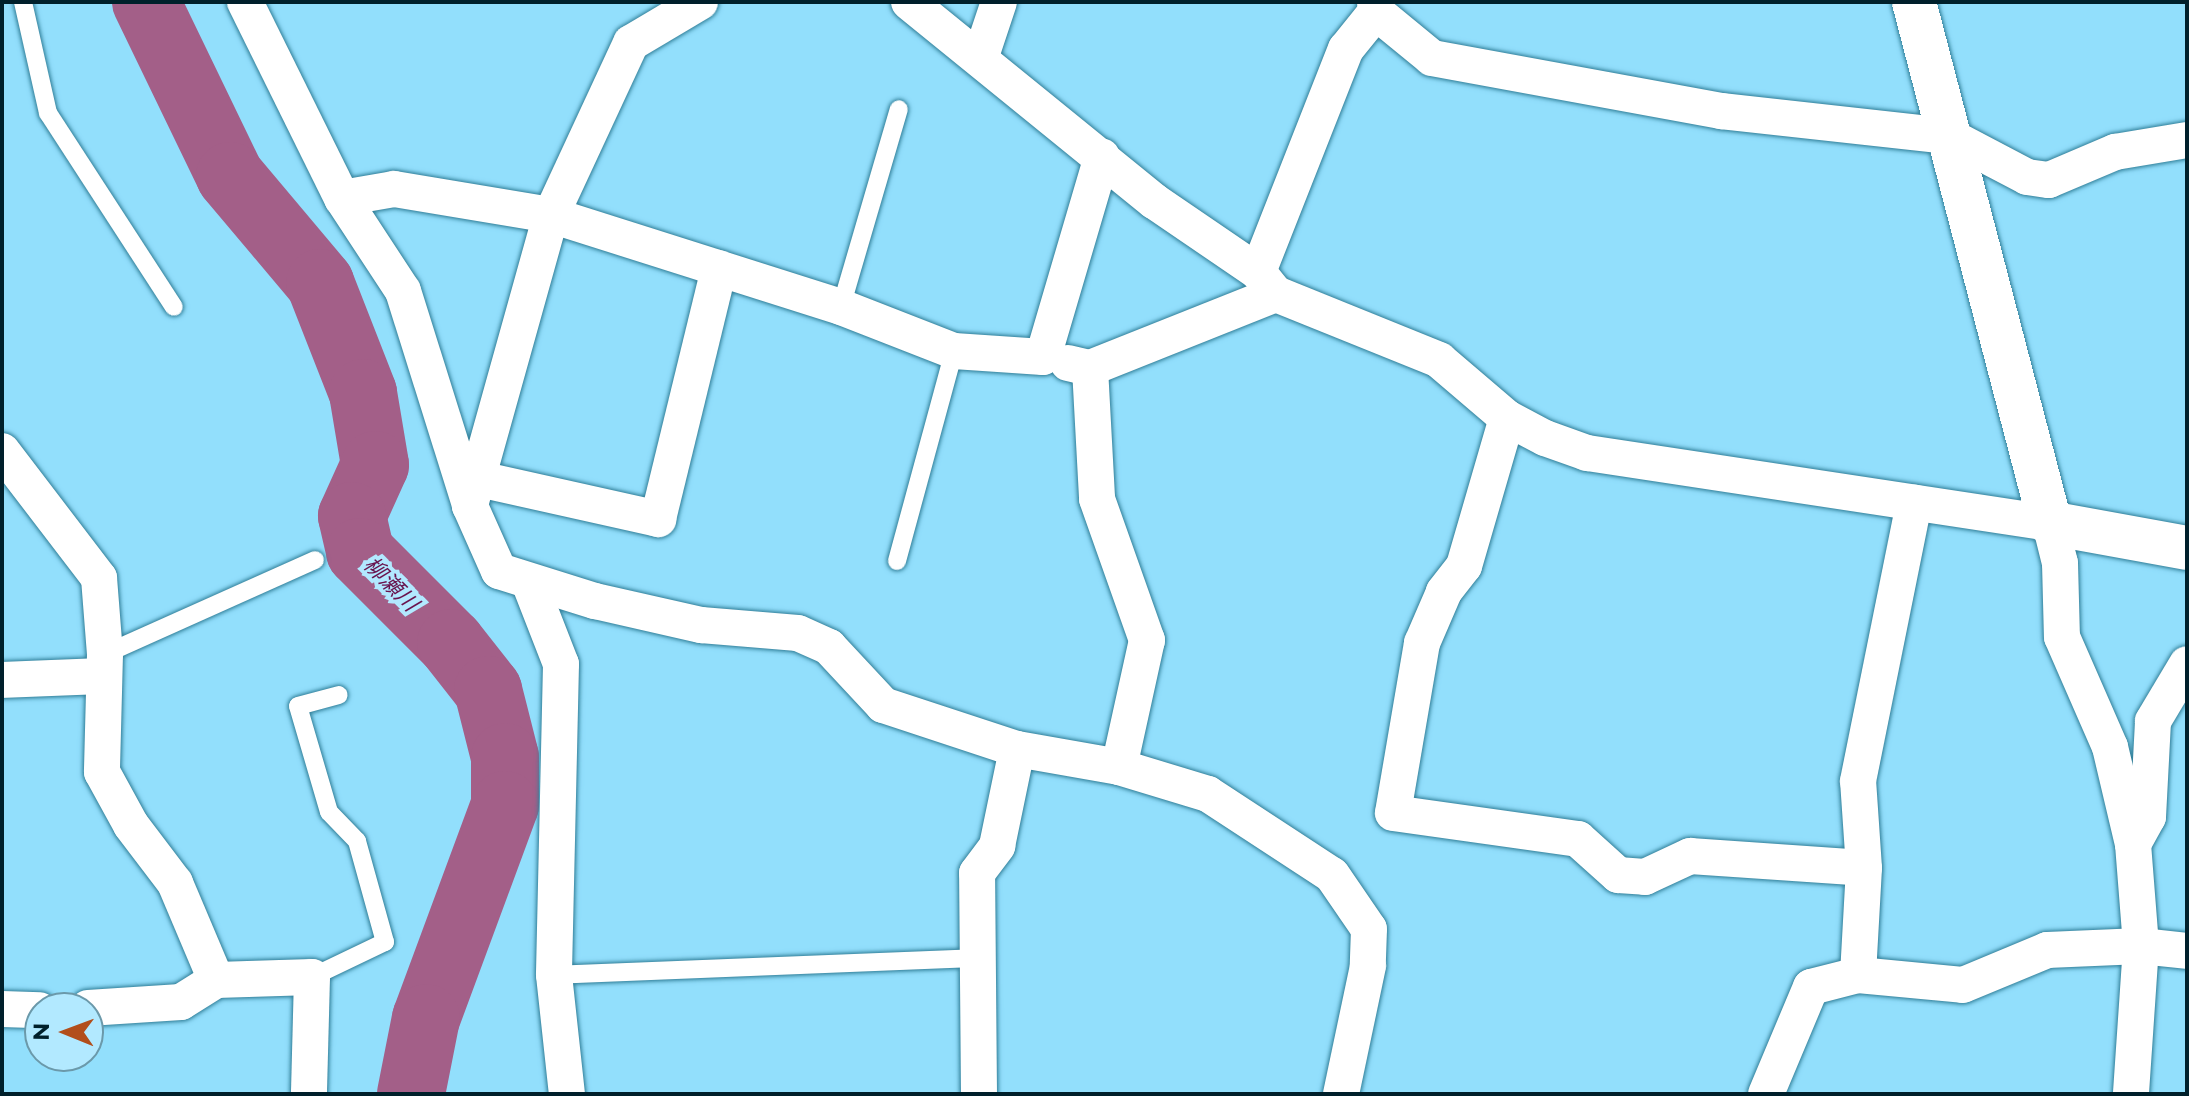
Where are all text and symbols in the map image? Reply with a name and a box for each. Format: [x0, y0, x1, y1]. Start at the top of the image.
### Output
water label: 柳瀬川 [358, 551, 424, 617]
north arrow [24, 992, 104, 1072]
text: N [28, 1022, 55, 1041]

